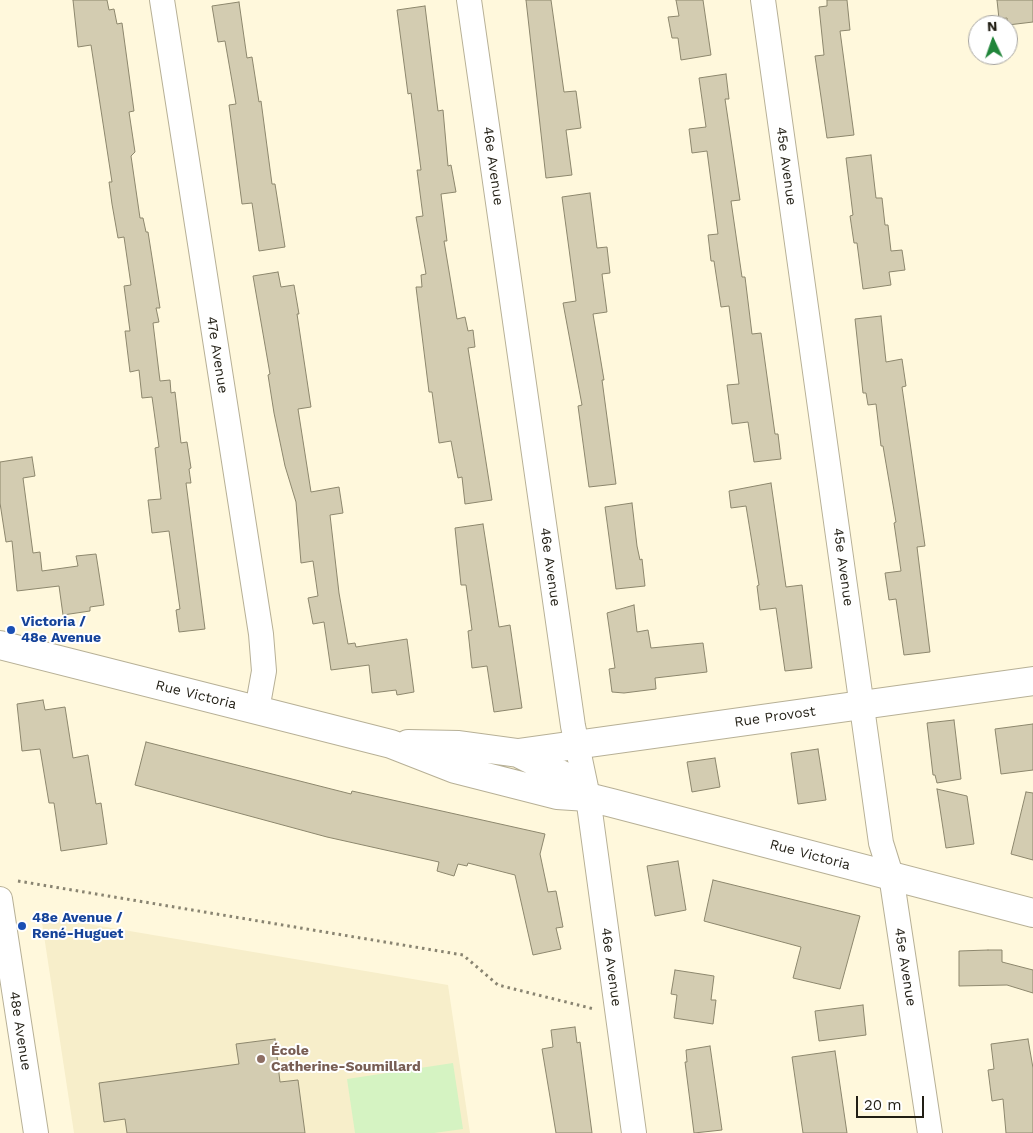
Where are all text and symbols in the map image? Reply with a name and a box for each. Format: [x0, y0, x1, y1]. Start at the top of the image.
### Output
north arrow [968, 15, 1018, 65]
text: N [987, 18, 998, 34]
street label: 46e Avenue [479, 125, 507, 207]
street label: 45e Avenue [772, 126, 800, 206]
street label: 47e Avenue [203, 315, 231, 395]
street label: 46e Avenue [536, 526, 564, 608]
street label: 45e Avenue [829, 527, 857, 607]
place label: Victoria / 48e Avenue [21, 614, 101, 646]
marker: Victoria / 48e Avenue [5, 624, 17, 636]
street label: Rue Victoria [154, 677, 238, 713]
street label: Rue Provost [733, 703, 817, 731]
street label: Rue Victoria [768, 836, 852, 874]
place label: 48e Avenue / René-Huguet [32, 910, 123, 942]
marker: 48e Avenue / René-Huguet [16, 920, 28, 932]
street label: 46e Avenue [597, 926, 625, 1008]
street label: 45e Avenue [891, 927, 919, 1007]
street label: 48e Avenue [5, 990, 35, 1072]
place label: École Catherine-Soumillard [271, 1043, 421, 1076]
marker: École Catherine-Soumillard [255, 1053, 267, 1065]
scale bar [858, 1086, 926, 1118]
text: 20 m [864, 1096, 902, 1114]

